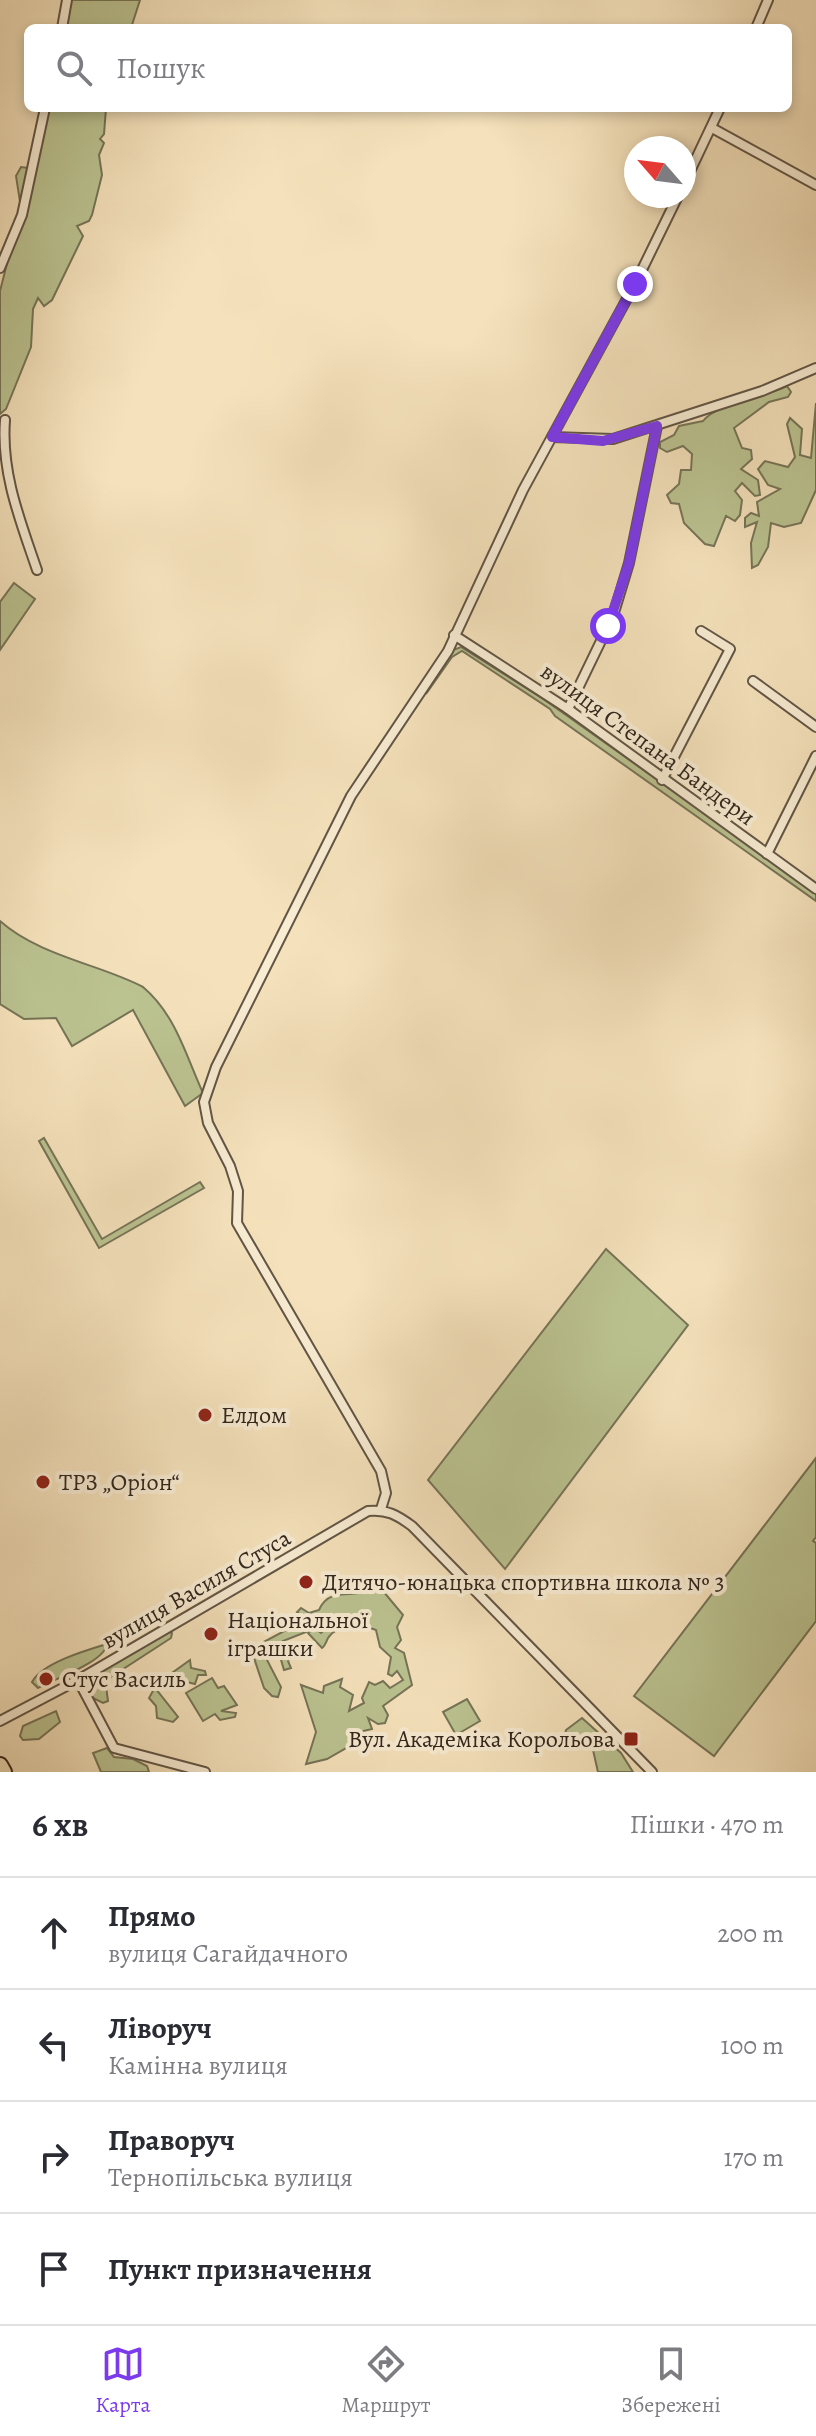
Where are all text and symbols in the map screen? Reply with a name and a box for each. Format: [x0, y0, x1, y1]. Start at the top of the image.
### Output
search box [24, 24, 792, 112]
icon: search [52, 46, 96, 90]
text: Пошук [116, 48, 206, 88]
north arrow [624, 136, 696, 208]
route end [617, 266, 653, 302]
route start [590, 608, 626, 644]
street label: вулиця Степана Бандери [534, 655, 762, 833]
place label: Елдом [221, 1399, 287, 1431]
marker: Елдом [196, 1406, 214, 1424]
place label: ТРЗ „Оріон“ [59, 1466, 180, 1498]
marker: ТРЗ „Оріон“ [34, 1473, 52, 1491]
street label: вулиця Василя Стуса [96, 1522, 296, 1656]
place label: Дитячо-юнацька спортивна школа № 3 [322, 1566, 724, 1598]
marker: Дитячо-юнацька спортивна школа № 3 [297, 1573, 315, 1591]
place label: Національної іграшки [227, 1604, 368, 1664]
marker: Національної іграшки [202, 1625, 220, 1643]
place label: Стус Василь [62, 1663, 186, 1695]
marker: Стус Василь [37, 1670, 55, 1688]
place label: Вул. Академіка Корольова [348, 1723, 615, 1755]
marker: Вул. Академіка Корольова [622, 1730, 640, 1748]
text: 6 хв [32, 1801, 88, 1848]
text: Пішки · 470 m [630, 1807, 784, 1842]
text: Прямо [108, 1896, 195, 1936]
icon: ahead [32, 1911, 76, 1955]
text: 200 m [717, 1916, 784, 1951]
text: вулиця Сагайдачного [108, 1936, 348, 1971]
text: Ліворуч [108, 2008, 212, 2048]
icon: left [32, 2023, 76, 2067]
text: 100 m [721, 2028, 784, 2063]
text: Камінна вулиця [108, 2048, 288, 2083]
text: Праворуч [108, 2120, 235, 2160]
icon: right [32, 2135, 76, 2179]
text: 170 m [724, 2140, 784, 2175]
text: Тернопільська вулиця [108, 2160, 353, 2195]
icon: arrive [32, 2247, 76, 2291]
text: Пункт призначення [108, 2249, 372, 2289]
tab: Карта [95, 2342, 151, 2420]
tab: Маршрут [341, 2342, 431, 2420]
tab: Збережені [621, 2342, 721, 2420]

